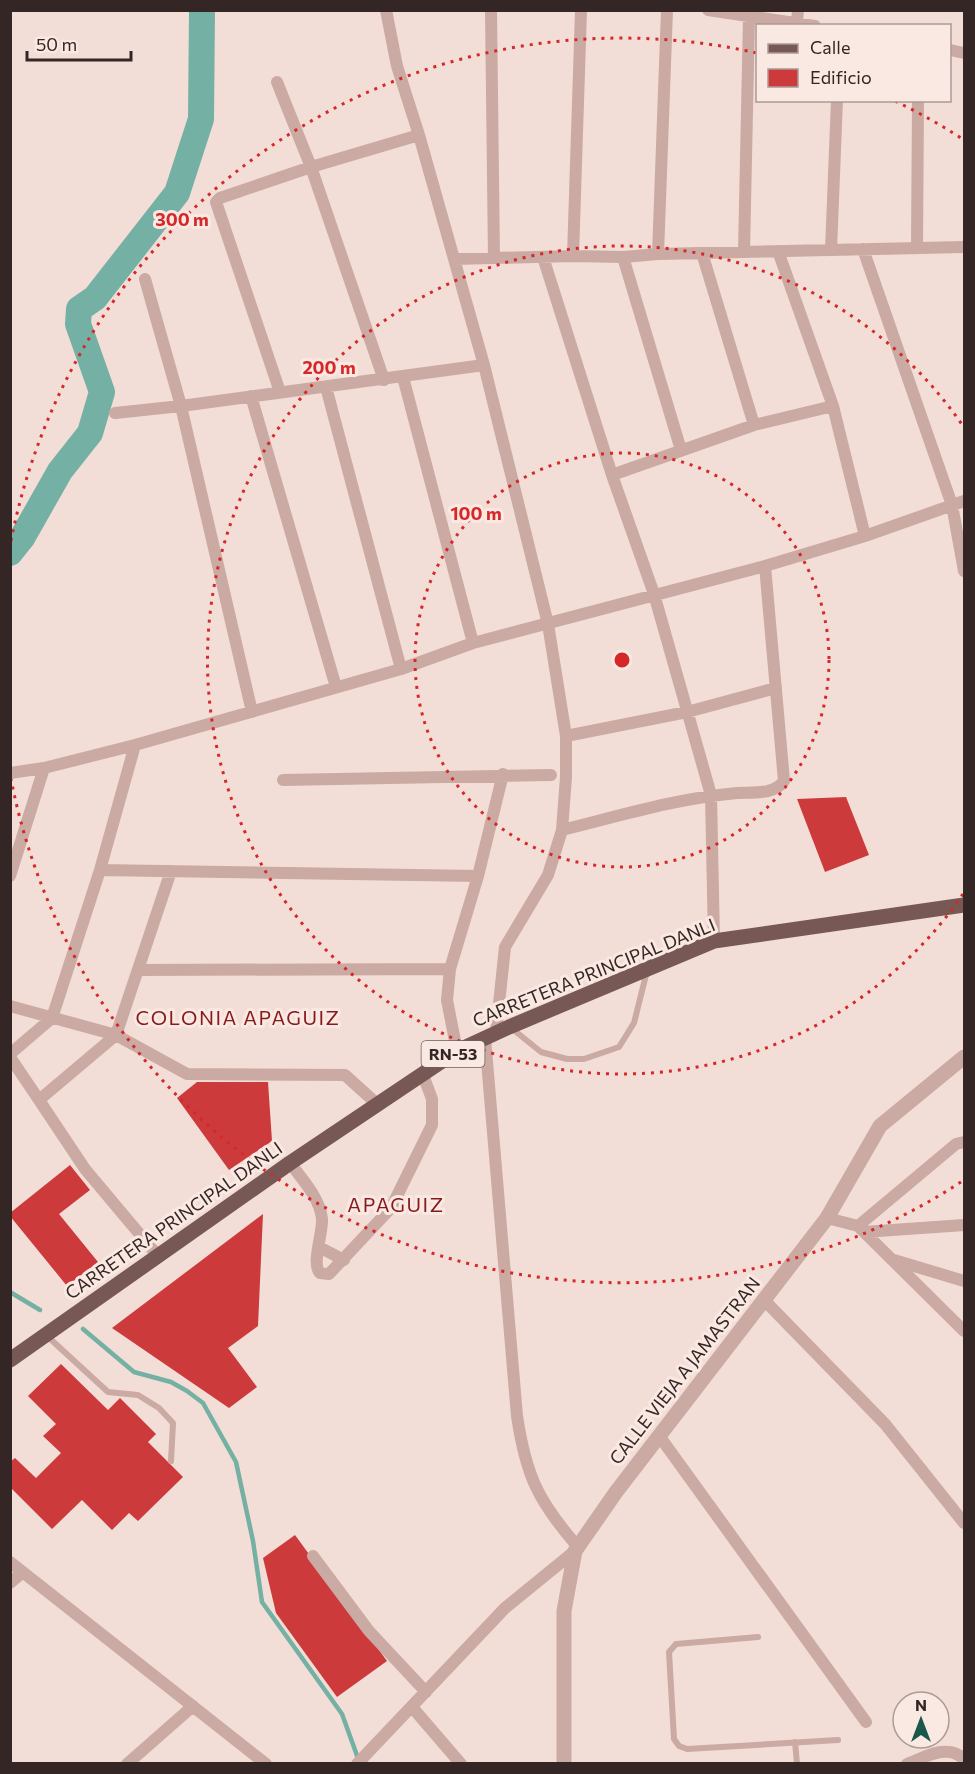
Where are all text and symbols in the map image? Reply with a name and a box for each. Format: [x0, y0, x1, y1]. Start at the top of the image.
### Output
scale bar [27, 24, 130, 62]
legend [756, 24, 951, 102]
text: 50 m [36, 33, 77, 55]
text: Calle [810, 36, 850, 58]
text: Edificio [810, 66, 872, 88]
text: 300 m [155, 208, 209, 230]
text: 200 m [302, 356, 356, 378]
text: 100 m [450, 502, 502, 524]
centre of rings [612, 650, 632, 670]
street label: CARRETERA PRINCIPAL DANLI [469, 913, 718, 1031]
district label: COLONIA APAGUIZ [135, 1005, 341, 1029]
road number: RN-53 [422, 1041, 484, 1067]
street label: CARRETERA PRINCIPAL DANLI [61, 1137, 286, 1304]
district label: APAGUIZ [347, 1192, 445, 1216]
street label: CALLE VIEJA A JAMASTRAN [604, 1272, 764, 1468]
north arrow [891, 1690, 951, 1750]
text: N [915, 1695, 927, 1714]

